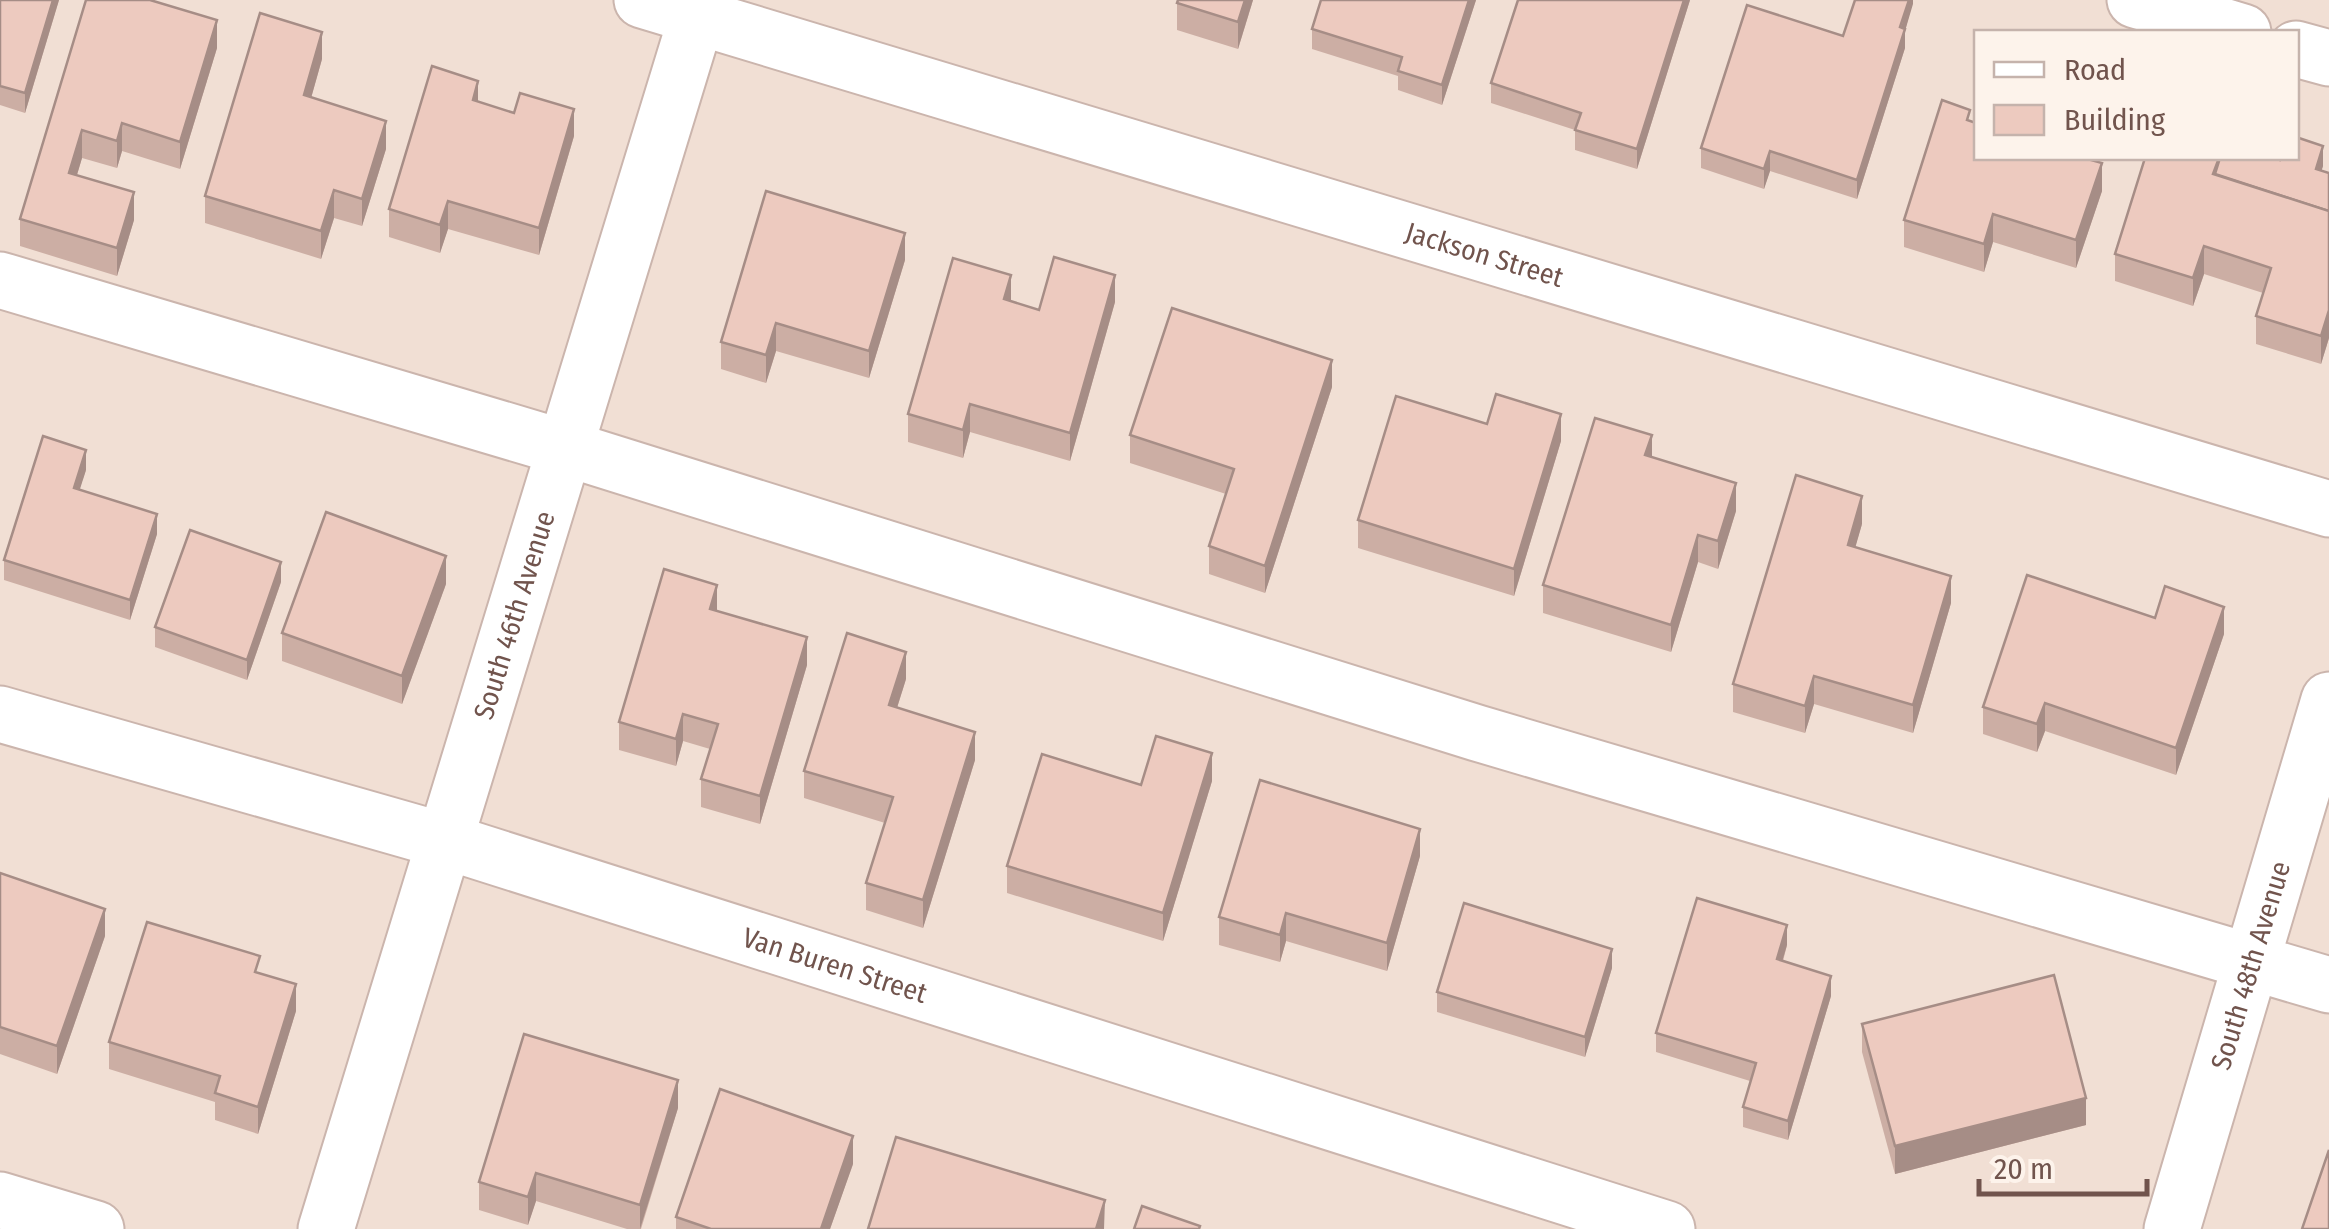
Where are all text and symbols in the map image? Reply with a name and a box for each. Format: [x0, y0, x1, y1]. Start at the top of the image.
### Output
legend [1974, 30, 2299, 160]
text: Road [2064, 52, 2126, 88]
text: Building [2064, 102, 2166, 138]
street label: Jackson Street [1402, 215, 1568, 294]
street label: South 46th Avenue [466, 507, 561, 723]
street label: South 48th Avenue [2204, 857, 2297, 1074]
street label: Van Buren Street [739, 920, 932, 1010]
scale bar [1979, 1134, 2146, 1196]
text: 20 m [1994, 1151, 2053, 1187]

